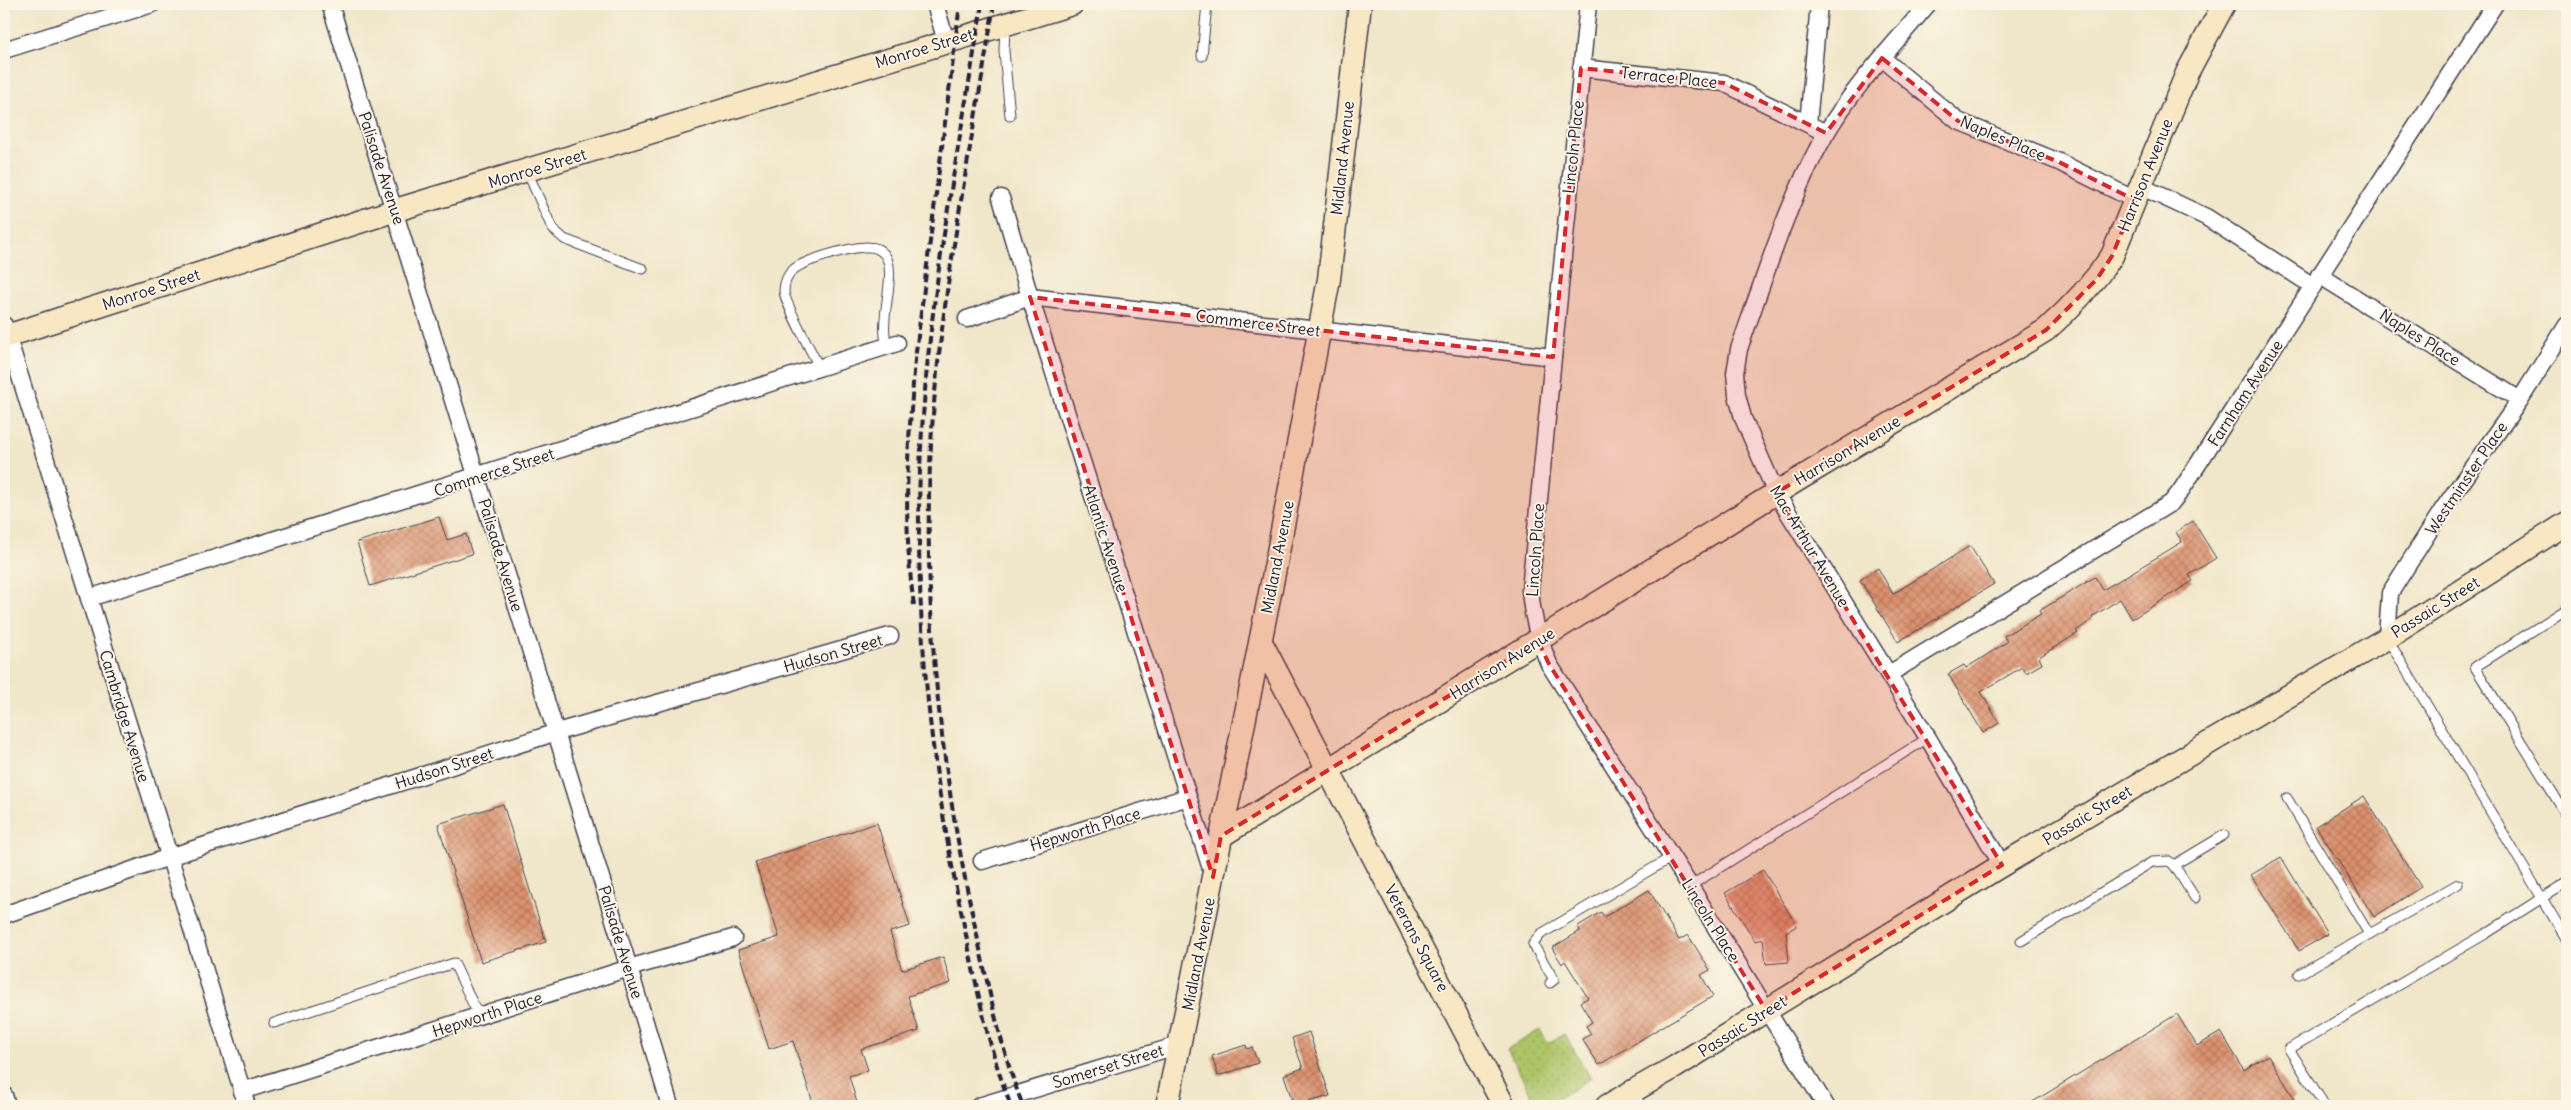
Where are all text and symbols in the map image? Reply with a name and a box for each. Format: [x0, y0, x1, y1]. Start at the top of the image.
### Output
street label: Monroe Street [872, 23, 976, 72]
street label: Terrace Place [1620, 62, 1718, 92]
street label: Lincoln Place [1558, 99, 1588, 195]
street label: Midland Avenue [1326, 100, 1358, 216]
street label: Palisade Avenue [354, 109, 410, 227]
street label: Naples Place [1957, 111, 2049, 165]
street label: Harrison Avenue [2113, 116, 2177, 234]
street label: Monroe Street [485, 143, 589, 192]
street label: Monroe Street [100, 264, 203, 314]
street label: Naples Place [2376, 304, 2464, 370]
street label: Commerce Street [1195, 305, 1322, 341]
street label: Farnham Avenue [2203, 336, 2287, 450]
street label: Harrison Avenue [1790, 410, 1904, 490]
street label: Westminster Place [2421, 418, 2511, 538]
street label: Commerce Street [431, 443, 557, 501]
street label: Mac Arthur Avenue [1766, 481, 1854, 611]
street label: Atlantic Avenue [1079, 482, 1133, 594]
street label: Palisade Avenue [474, 496, 528, 614]
street label: Midland Avenue [1256, 499, 1298, 615]
street label: Lincoln Place [1522, 502, 1548, 598]
street label: Passaic Street [2387, 572, 2483, 642]
street label: Harrison Avenue [1446, 623, 1558, 703]
street label: Hudson Street [781, 629, 885, 677]
street label: Cambridge Avenue [95, 648, 155, 784]
street label: Hudson Street [392, 743, 496, 793]
street label: Passaic Street [2039, 780, 2136, 849]
street label: Hepworth Place [1027, 803, 1143, 855]
street label: Lincoln Place [1678, 875, 1744, 965]
street label: Veterans Square [1380, 881, 1454, 995]
street label: Palisade Avenue [594, 883, 648, 1001]
street label: Midland Avenue [1177, 896, 1219, 1012]
street label: Hepworth Place [430, 987, 544, 1041]
street label: Passaic Street [1694, 991, 1790, 1061]
street label: Somerset Street [1050, 1039, 1166, 1092]

